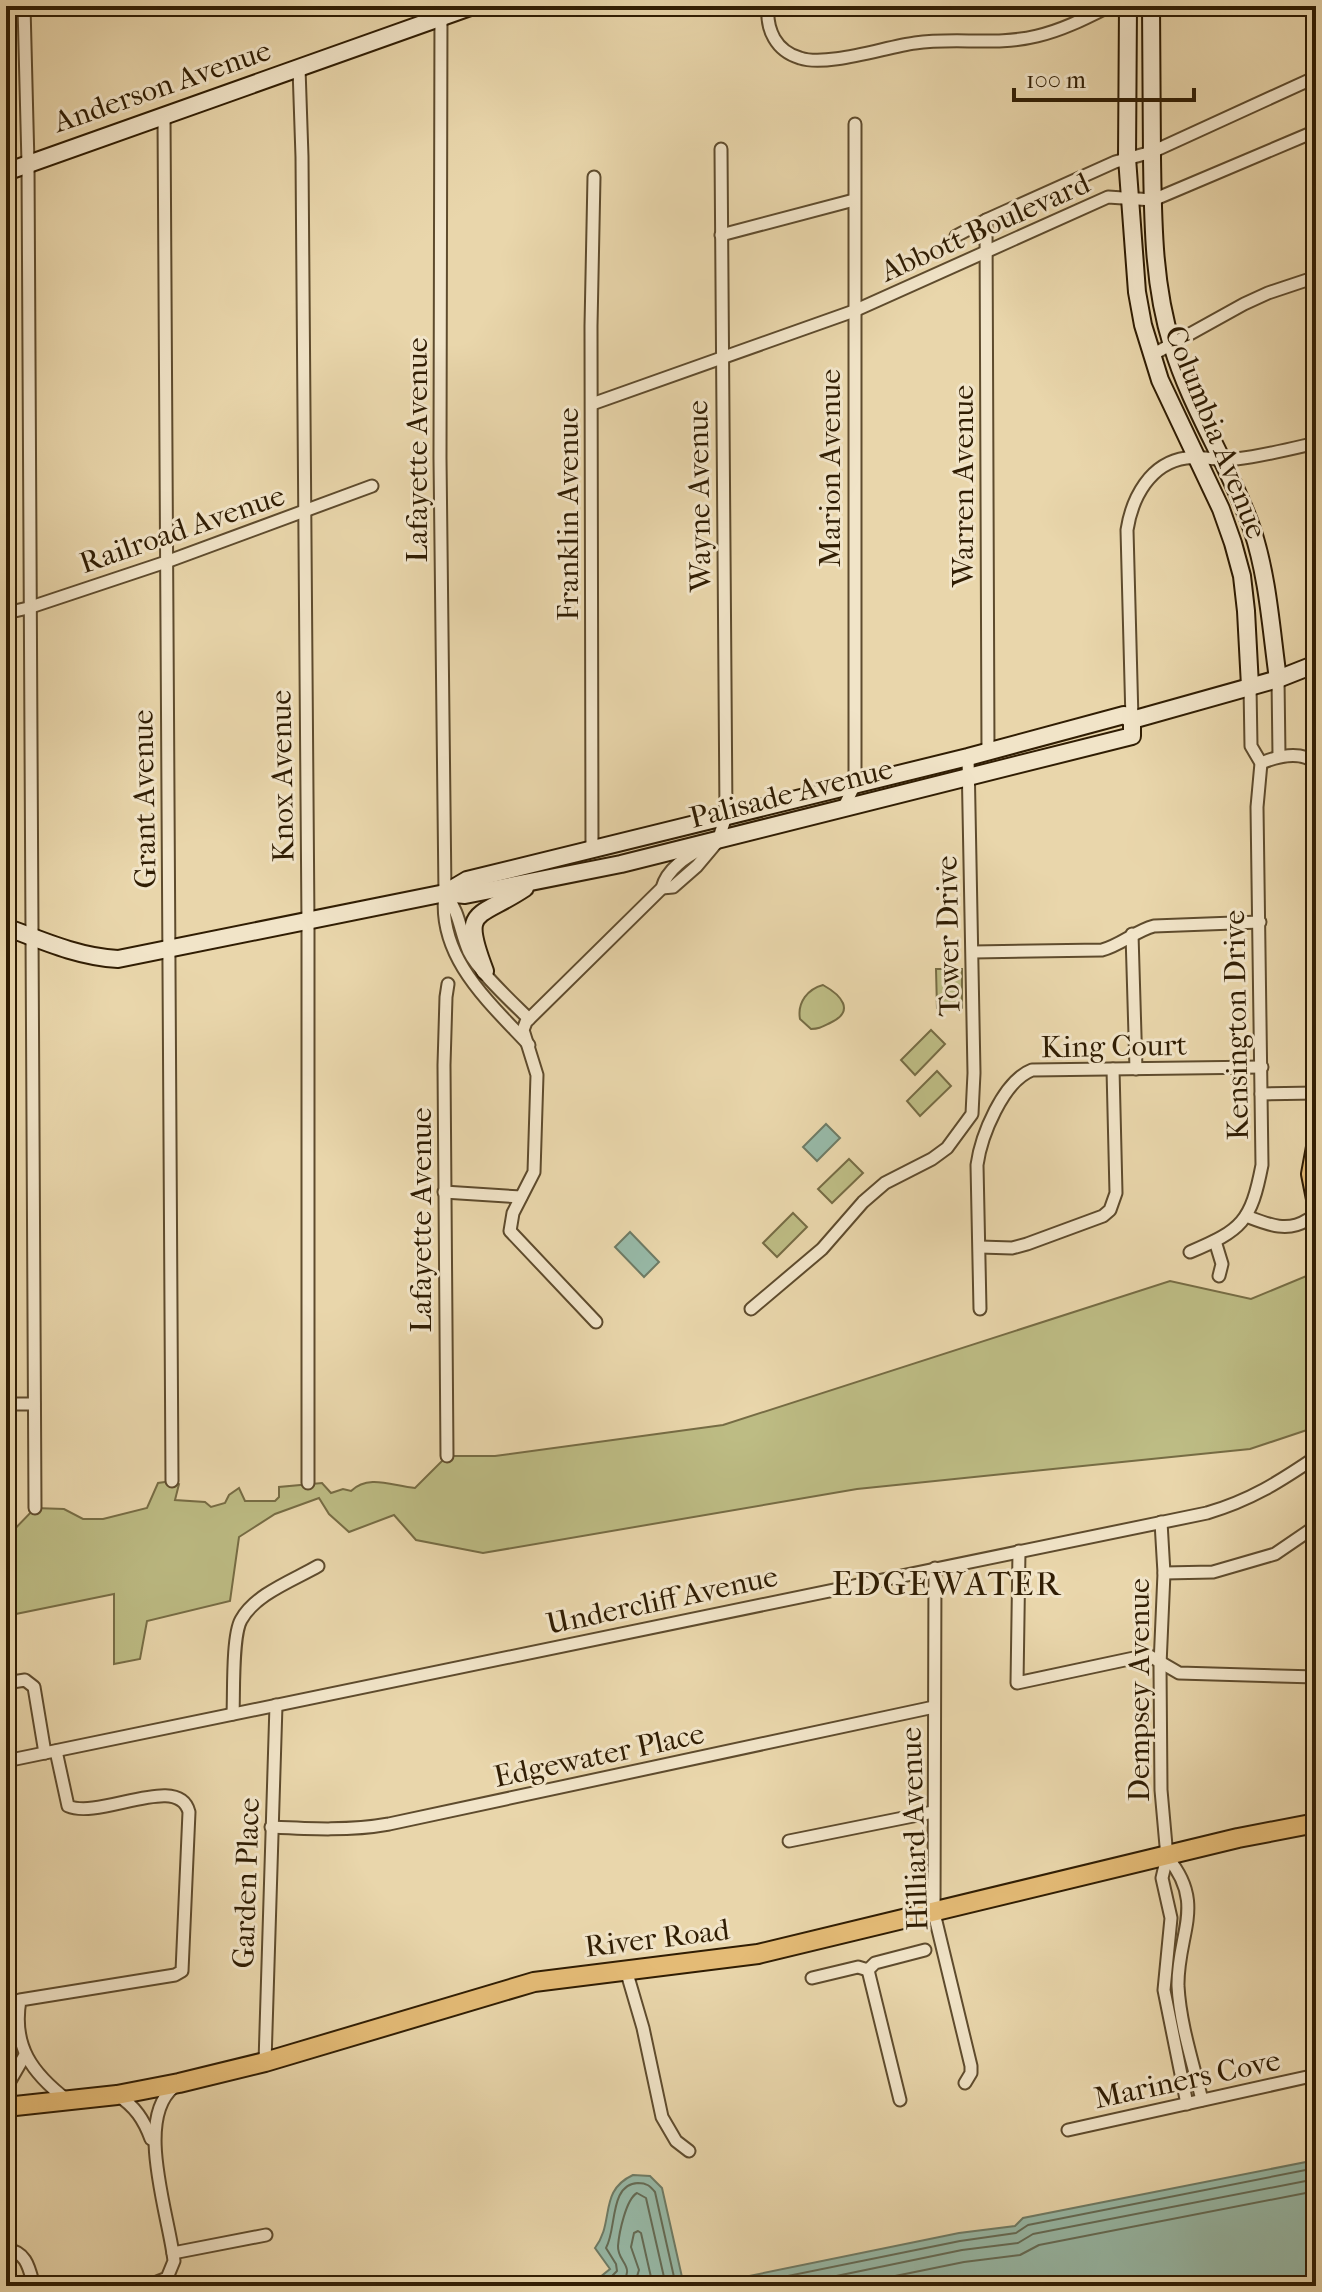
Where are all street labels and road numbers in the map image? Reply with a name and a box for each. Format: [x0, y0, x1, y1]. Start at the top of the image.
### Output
street label: Anderson Avenue [48, 33, 276, 140]
street label: Abbott Boulevard [874, 165, 1096, 290]
street label: Columbia Avenue [1157, 321, 1274, 544]
street label: Lafayette Avenue [400, 337, 435, 563]
street label: Marion Avenue [813, 369, 848, 567]
street label: Warren Avenue [946, 385, 981, 588]
street label: Wayne Avenue [680, 400, 719, 593]
street label: Franklin Avenue [551, 407, 586, 621]
street label: Railroad Avenue [75, 478, 289, 581]
street label: Knox Avenue [263, 689, 302, 863]
street label: Grant Avenue [125, 709, 164, 889]
street label: Palisade Avenue [686, 751, 897, 836]
street label: Tower Drive [930, 855, 967, 1017]
street label: Kensington Drive [1217, 909, 1256, 1140]
street label: King Court [1041, 1028, 1188, 1065]
street label: Lafayette Avenue [404, 1107, 439, 1333]
street label: Undercliff Avenue [543, 1559, 781, 1642]
street label: Dempsey Avenue [1122, 1578, 1157, 1802]
street label: Edgewater Place [491, 1716, 708, 1795]
street label: Hilliard Avenue [893, 1726, 936, 1931]
street label: Garden Place [226, 1797, 267, 1969]
street label: River Road [583, 1912, 732, 1965]
street label: Mariners Cove [1091, 2043, 1284, 2116]

